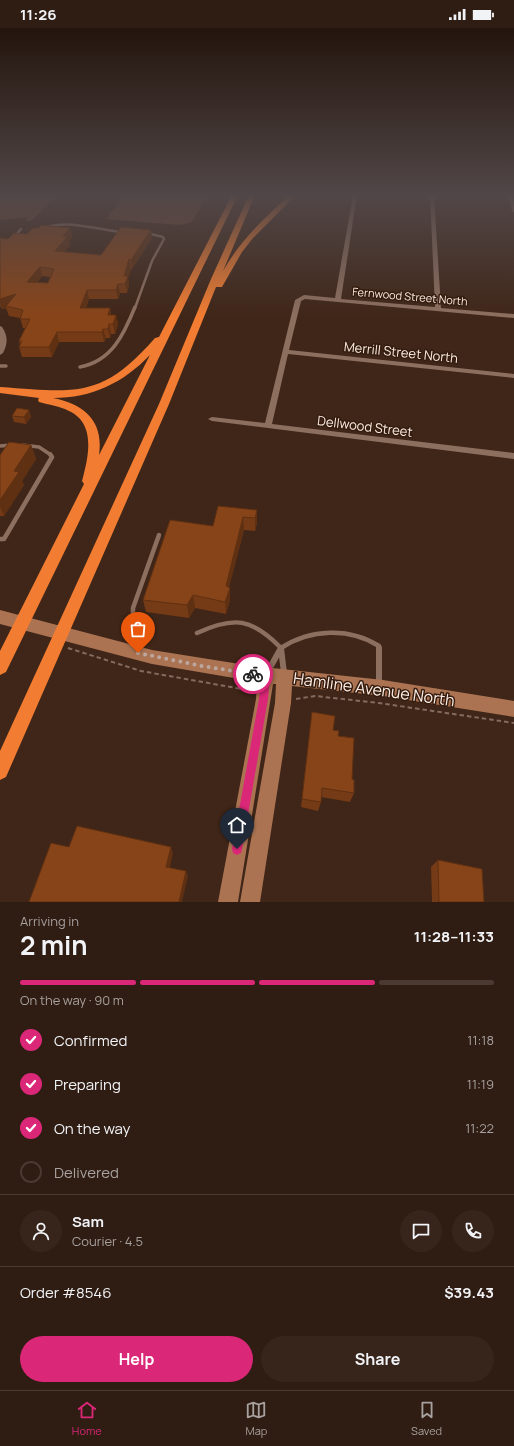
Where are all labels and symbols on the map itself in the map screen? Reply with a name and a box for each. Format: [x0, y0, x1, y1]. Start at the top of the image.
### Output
street label: Fernwood Street North [352, 283, 468, 309]
street label: Merrill Street North [343, 337, 459, 367]
street label: Dellwood Street [316, 411, 414, 441]
pin [121, 612, 155, 653]
courier [233, 654, 273, 694]
street label: Hamline Avenue North [292, 667, 456, 711]
pin [220, 808, 254, 849]

